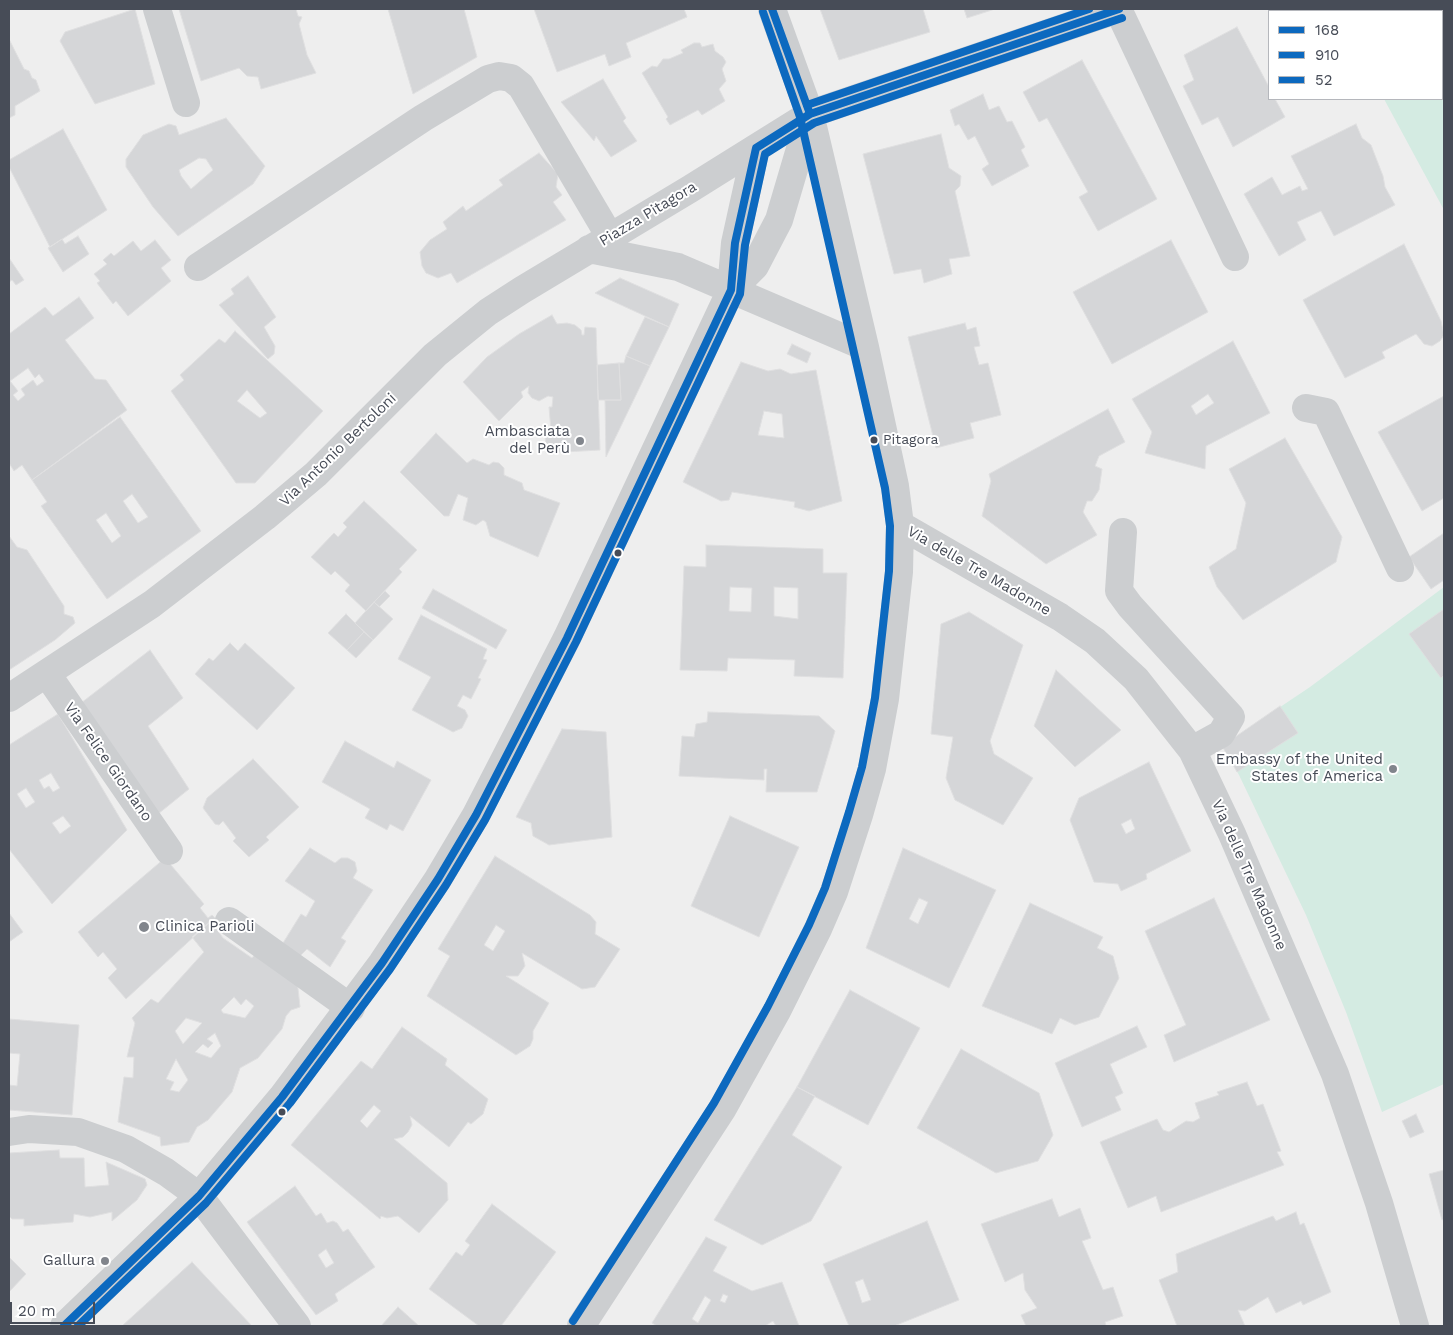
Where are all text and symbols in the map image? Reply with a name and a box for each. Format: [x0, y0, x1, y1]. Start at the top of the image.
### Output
legend [1268, 10, 1443, 100]
text: 168 [1315, 21, 1339, 39]
text: 910 [1315, 46, 1339, 64]
text: 52 [1315, 71, 1332, 89]
street label: Piazza Pitagora [596, 178, 700, 250]
street label: Via Antonio Bertoloni [276, 390, 400, 510]
place label: Ambasciata del Perù [485, 423, 570, 458]
place label: Pitagora [883, 432, 938, 448]
marker: Ambasciata del Perù [574, 435, 586, 447]
marker: Pitagora [869, 435, 879, 445]
street label: Via delle Tre Madonne [904, 522, 1054, 620]
unlabelled marker [613, 548, 623, 558]
street label: Via Felice Giordano [60, 699, 156, 825]
place label: Embassy of the United States of America [1216, 751, 1383, 786]
marker: Embassy of the United States of America [1387, 763, 1399, 775]
street label: Via delle Tre Madonne [1208, 797, 1290, 953]
place label: Clinica Parioli [155, 918, 254, 936]
marker: Clinica Parioli [137, 920, 151, 934]
unlabelled marker [277, 1107, 287, 1117]
place label: Gallura [43, 1252, 95, 1270]
marker: Gallura [99, 1255, 111, 1267]
scale bar [12, 1292, 98, 1324]
text: 20 m [18, 1302, 56, 1320]

